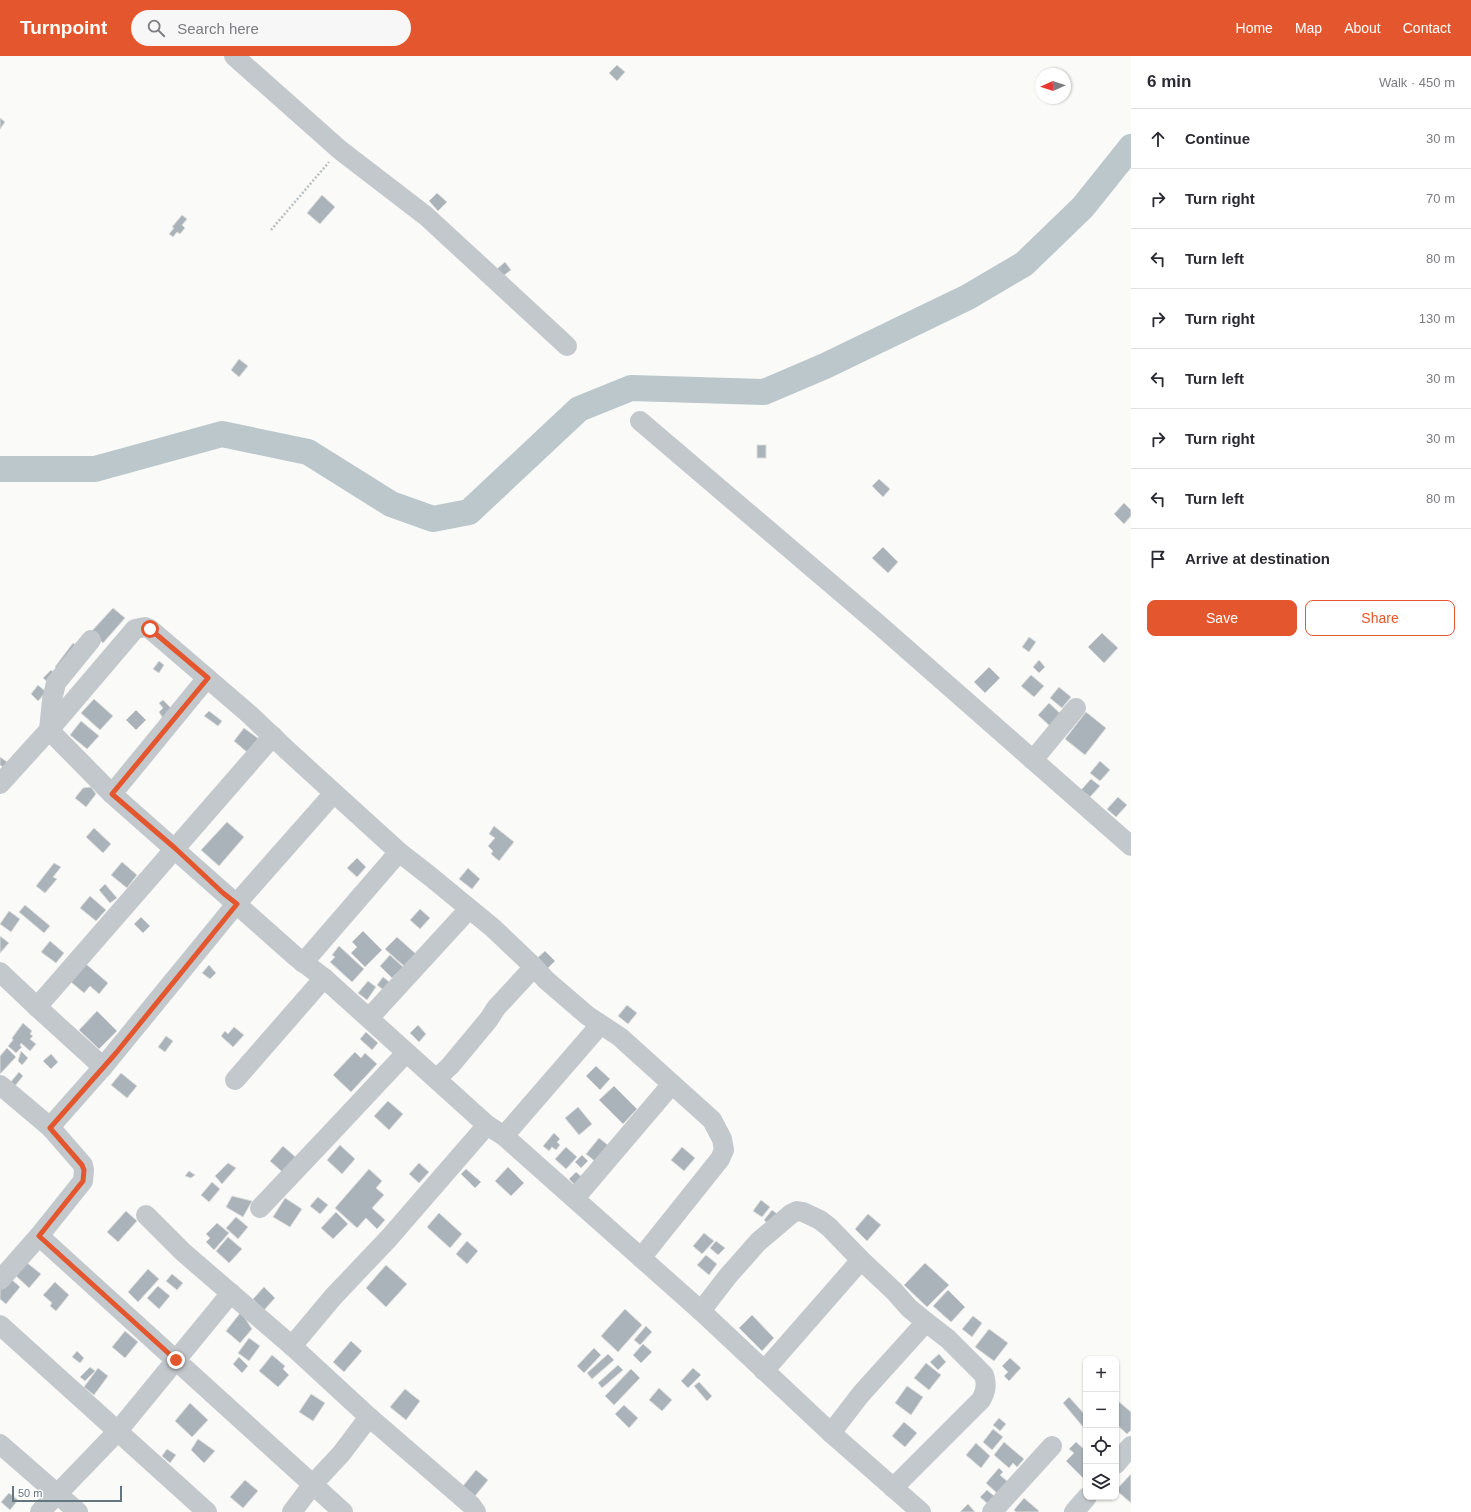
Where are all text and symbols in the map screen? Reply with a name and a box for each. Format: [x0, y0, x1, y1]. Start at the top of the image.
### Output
search box [131, 10, 411, 46]
text: Turnpoint [20, 17, 107, 38]
icon: search [145, 17, 167, 39]
text: Search here [177, 20, 259, 37]
text: Home [1236, 20, 1273, 36]
text: Map [1295, 20, 1322, 36]
text: About [1344, 20, 1381, 36]
text: Contact [1403, 20, 1451, 36]
north arrow [1035, 68, 1071, 104]
text: 6 min [1147, 72, 1191, 91]
text: Walk · 450 m [1379, 75, 1455, 90]
icon: ahead [1147, 128, 1169, 150]
text: Continue [1185, 130, 1250, 147]
text: 30 m [1426, 131, 1455, 146]
icon: right [1147, 188, 1169, 210]
text: Turn right [1185, 190, 1255, 207]
text: 70 m [1426, 191, 1455, 206]
icon: left [1147, 248, 1169, 270]
text: Turn left [1185, 250, 1244, 267]
text: 80 m [1426, 251, 1455, 266]
icon: right [1147, 308, 1169, 330]
text: Turn right [1185, 310, 1255, 327]
text: 130 m [1419, 311, 1455, 326]
icon: left [1147, 368, 1169, 390]
text: Turn left [1185, 370, 1244, 387]
text: 30 m [1426, 371, 1455, 386]
icon: right [1147, 428, 1169, 450]
text: Turn right [1185, 430, 1255, 447]
text: 30 m [1426, 431, 1455, 446]
icon: left [1147, 488, 1169, 510]
text: Turn left [1185, 490, 1244, 507]
text: 80 m [1426, 491, 1455, 506]
icon: arrive [1147, 548, 1169, 570]
text: Arrive at destination [1185, 550, 1330, 567]
button: Save [1147, 600, 1297, 636]
button: Share [1305, 600, 1455, 636]
route start [141, 620, 159, 638]
route end [167, 1351, 185, 1369]
map controls [1083, 1356, 1119, 1500]
button: + [1083, 1356, 1119, 1392]
button: − [1083, 1392, 1119, 1428]
button: locate [1083, 1428, 1119, 1464]
button: layers [1083, 1464, 1119, 1500]
scale bar [12, 1484, 122, 1503]
text: 50 m [18, 1487, 42, 1499]

